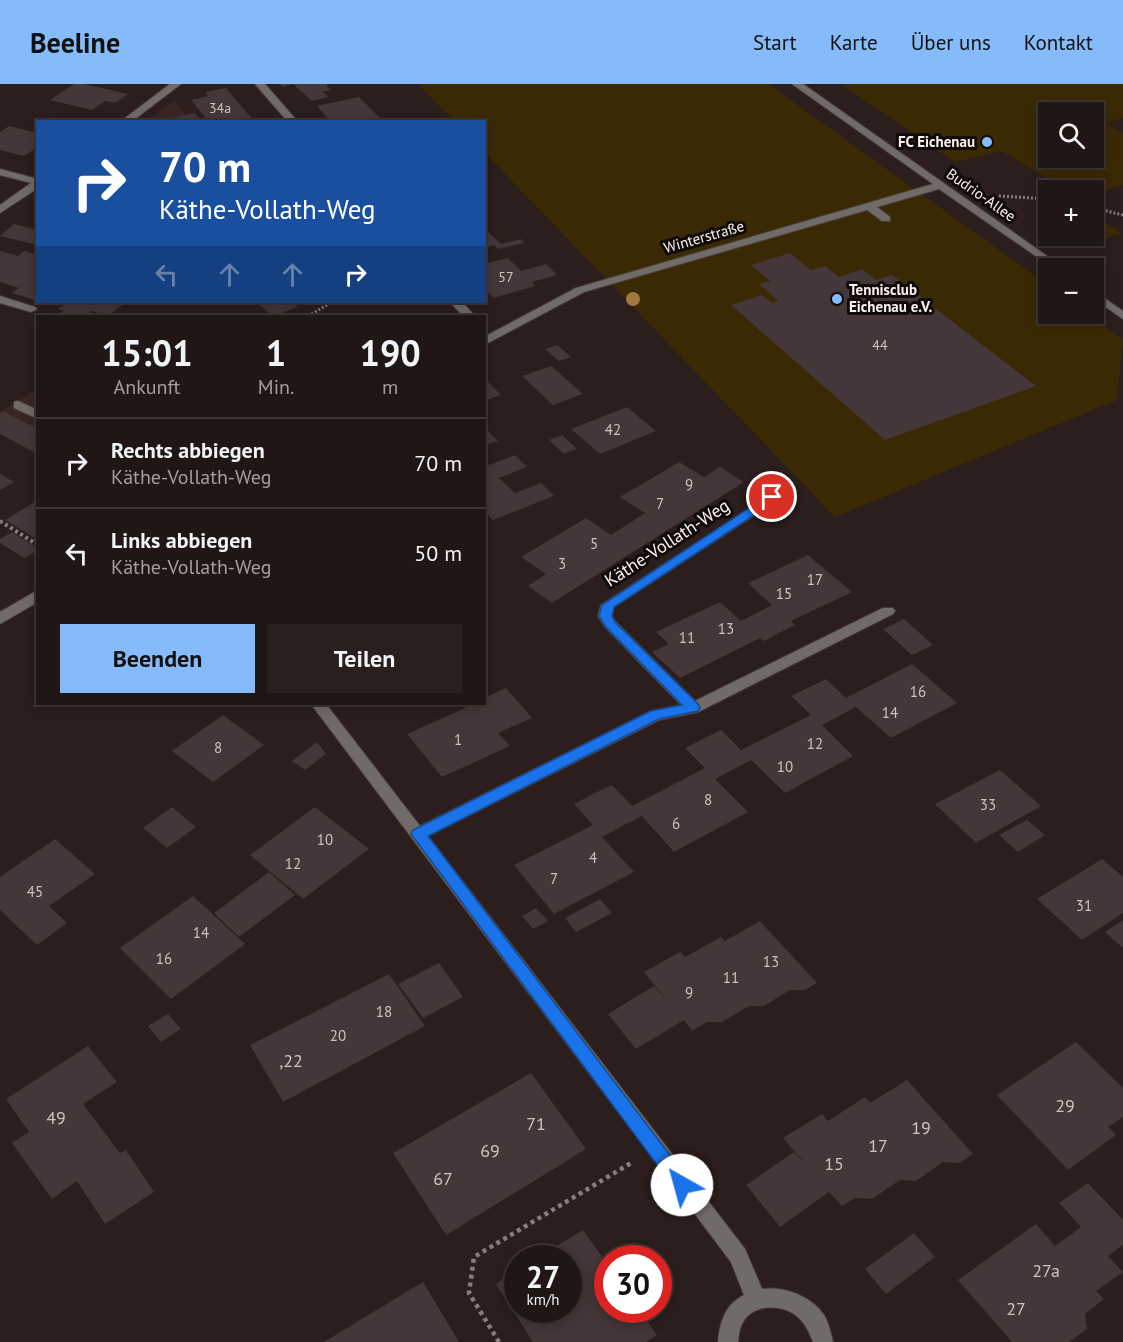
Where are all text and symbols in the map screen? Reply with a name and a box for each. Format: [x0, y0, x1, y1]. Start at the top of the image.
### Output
text: Beeline [30, 24, 120, 61]
text: Start [753, 29, 797, 56]
text: Karte [830, 29, 878, 56]
text: Über uns [911, 29, 991, 56]
text: Kontakt [1024, 29, 1093, 56]
house number: 34a [209, 99, 231, 117]
map controls [1038, 102, 1104, 324]
button: search [1038, 102, 1104, 168]
place label: FC Eichenau [898, 132, 975, 151]
marker: FC Eichenau [980, 135, 994, 149]
text: 70 m [159, 139, 251, 194]
icon: right [60, 144, 138, 222]
street label: Budrio-Allee [943, 164, 1020, 225]
button: + [1038, 180, 1104, 246]
text: Käthe-Vollath-Weg [159, 192, 376, 226]
street label: Winterstraße [661, 216, 746, 257]
icon: left [150, 258, 183, 291]
icon: ahead [213, 258, 246, 291]
icon: ahead [276, 258, 309, 291]
icon: right [339, 258, 372, 291]
button: − [1038, 258, 1104, 324]
house number: 57 [498, 268, 514, 286]
place label: Tennisclub Eichenau e.V. [849, 280, 932, 316]
marker: Tennisclub Eichenau e.V. [830, 292, 844, 306]
text: 15:01 [101, 329, 193, 376]
text: 1 [266, 329, 286, 376]
text: 190 [360, 329, 421, 376]
house number: 44 [872, 336, 888, 354]
text: Ankunft [114, 374, 180, 400]
text: Min. [258, 374, 294, 400]
text: m [382, 374, 398, 400]
house number: 42 [605, 420, 621, 439]
text: Rechts abbiegen [111, 436, 265, 464]
icon: right [60, 447, 93, 480]
text: 70 m [414, 449, 462, 477]
text: Käthe-Vollath-Weg [111, 464, 271, 490]
pin [746, 471, 797, 522]
house number: 9 [685, 475, 693, 494]
icon: arrive [755, 480, 788, 513]
street label: Käthe-Vollath-Weg [600, 494, 734, 592]
house number: 7 [656, 494, 664, 513]
text: Links abbiegen [111, 526, 252, 554]
house number: 5 [590, 534, 598, 553]
icon: left [60, 537, 93, 570]
text: 50 m [414, 539, 462, 567]
text: Käthe-Vollath-Weg [111, 554, 271, 580]
house number: 3 [558, 554, 566, 573]
house number: 17 [807, 570, 823, 589]
house number: 15 [776, 584, 792, 603]
house number: 13 [718, 619, 734, 638]
button: Beenden [60, 624, 255, 693]
button: Teilen [267, 624, 462, 693]
house number: 11 [679, 628, 695, 647]
house number: 16 [910, 682, 926, 701]
house number: 14 [882, 703, 898, 722]
house number: 1 [454, 730, 462, 749]
house number: 12 [807, 734, 823, 753]
house number: 8 [214, 738, 222, 757]
house number: 10 [777, 757, 793, 776]
house number: 8 [704, 790, 712, 809]
house number: 33 [980, 795, 996, 814]
house number: 6 [672, 814, 680, 833]
house number: 10 [317, 830, 333, 849]
house number: 4 [589, 848, 597, 867]
house number: 12 [285, 854, 301, 873]
house number: 7 [550, 869, 558, 888]
house number: 45 [27, 882, 43, 901]
house number: 31 [1076, 896, 1092, 915]
house number: 14 [193, 923, 209, 942]
house number: 16 [156, 949, 172, 968]
house number: 13 [763, 952, 779, 971]
house number: 11 [723, 968, 739, 987]
house number: 9 [685, 983, 693, 1002]
house number: 18 [376, 1002, 392, 1021]
house number: 20 [330, 1026, 346, 1045]
house number: ,22 [279, 1049, 303, 1072]
house number: 29 [1055, 1094, 1075, 1117]
house number: 49 [46, 1106, 66, 1129]
house number: 71 [526, 1112, 546, 1135]
house number: 19 [911, 1116, 931, 1139]
house number: 17 [868, 1134, 888, 1157]
house number: 69 [480, 1139, 500, 1162]
house number: 15 [824, 1152, 844, 1175]
position arrow [650, 1153, 714, 1217]
house number: 67 [433, 1167, 453, 1190]
speed limit sign: 30 [594, 1245, 672, 1323]
text: 27 [526, 1257, 560, 1296]
house number: 27a [1032, 1259, 1060, 1282]
text: km/h [527, 1290, 559, 1309]
house number: 27 [1006, 1297, 1026, 1320]

